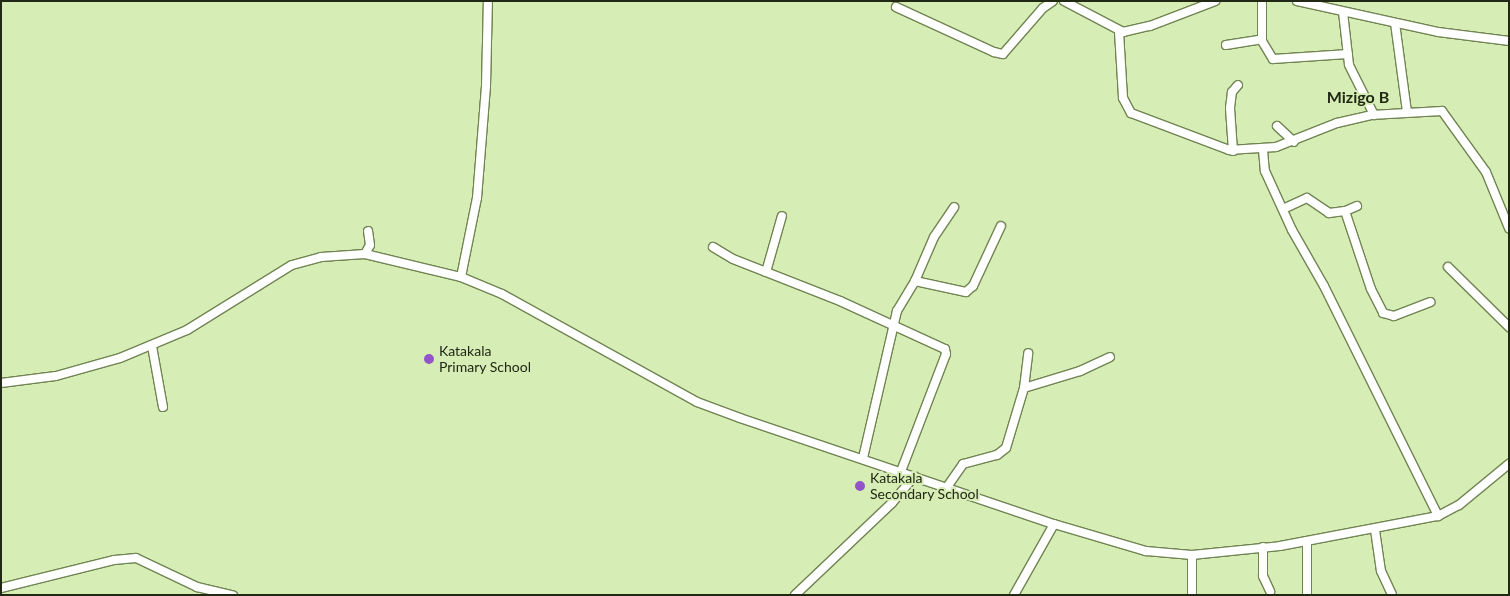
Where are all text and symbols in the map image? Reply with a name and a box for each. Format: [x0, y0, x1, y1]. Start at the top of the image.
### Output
district label: Mizigo B [1327, 87, 1389, 107]
place label: Katakala Primary School [439, 343, 531, 376]
marker: Katakala Primary School [423, 353, 435, 365]
place label: Katakala Secondary School [870, 470, 979, 502]
marker: Katakala Secondary School [854, 480, 866, 492]

